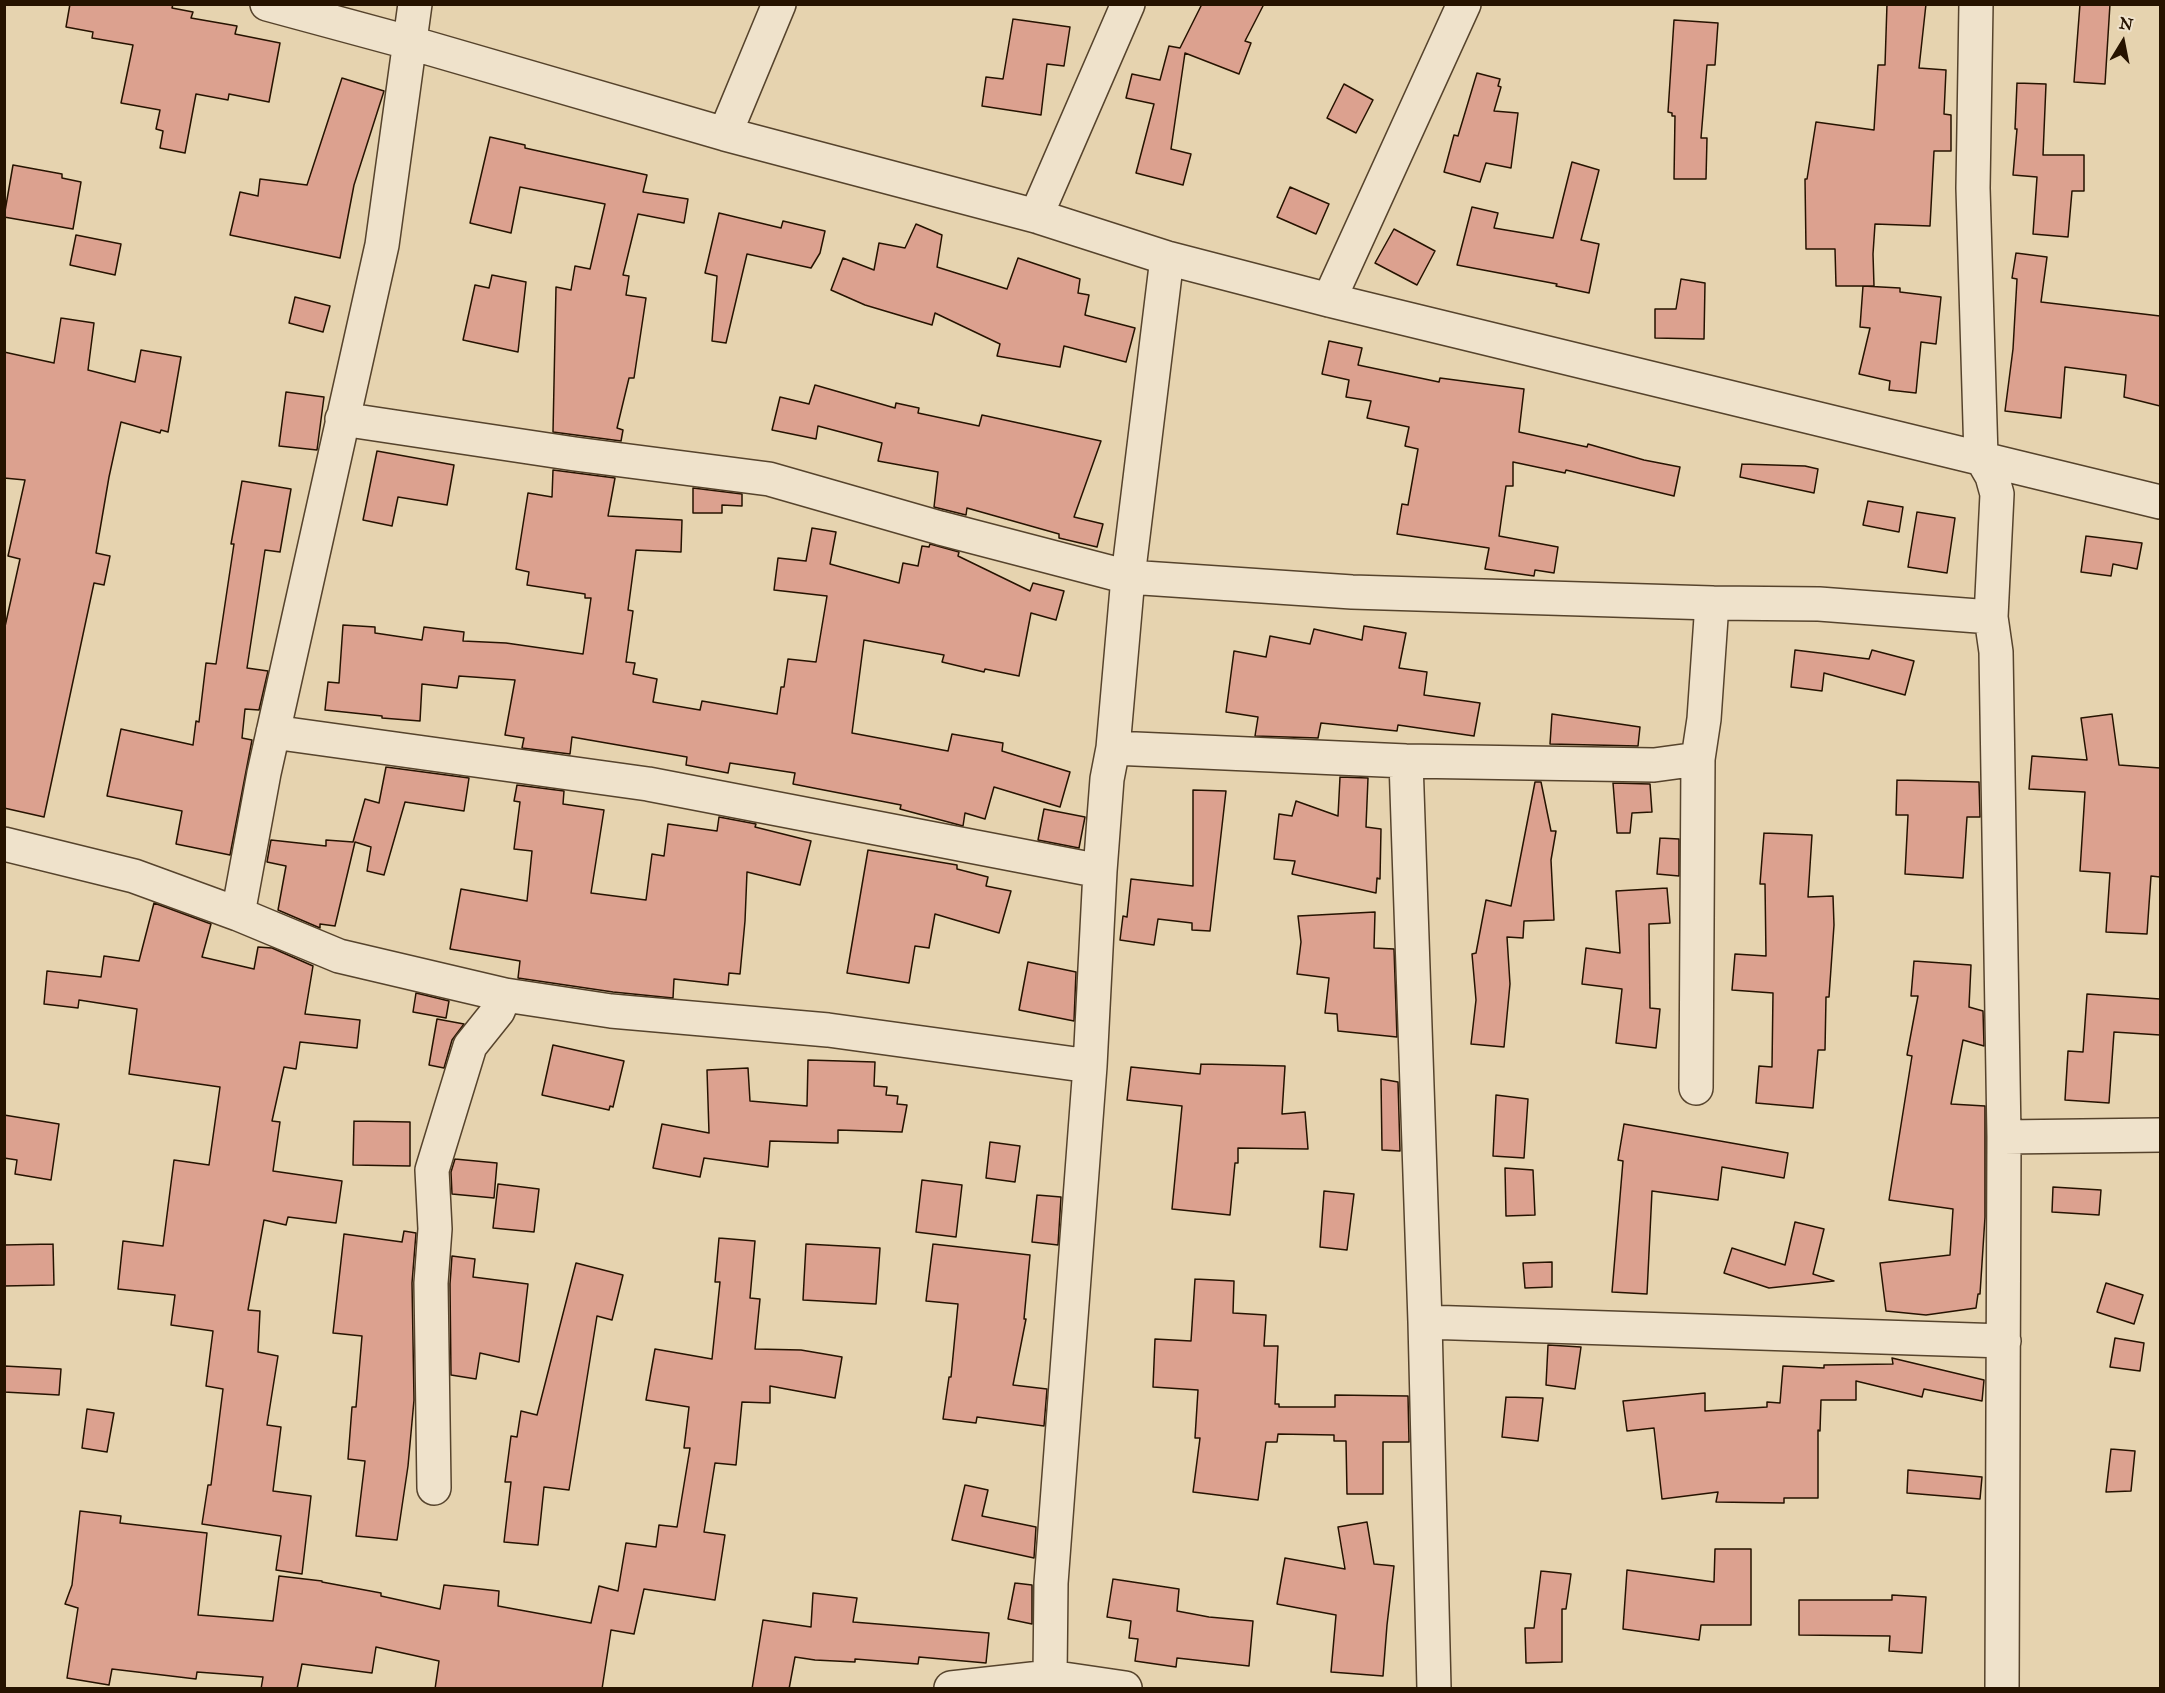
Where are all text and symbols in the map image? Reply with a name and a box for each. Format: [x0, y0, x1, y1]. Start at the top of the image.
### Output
north arrow [2093, 12, 2153, 72]
text: N [2118, 13, 2135, 34]

